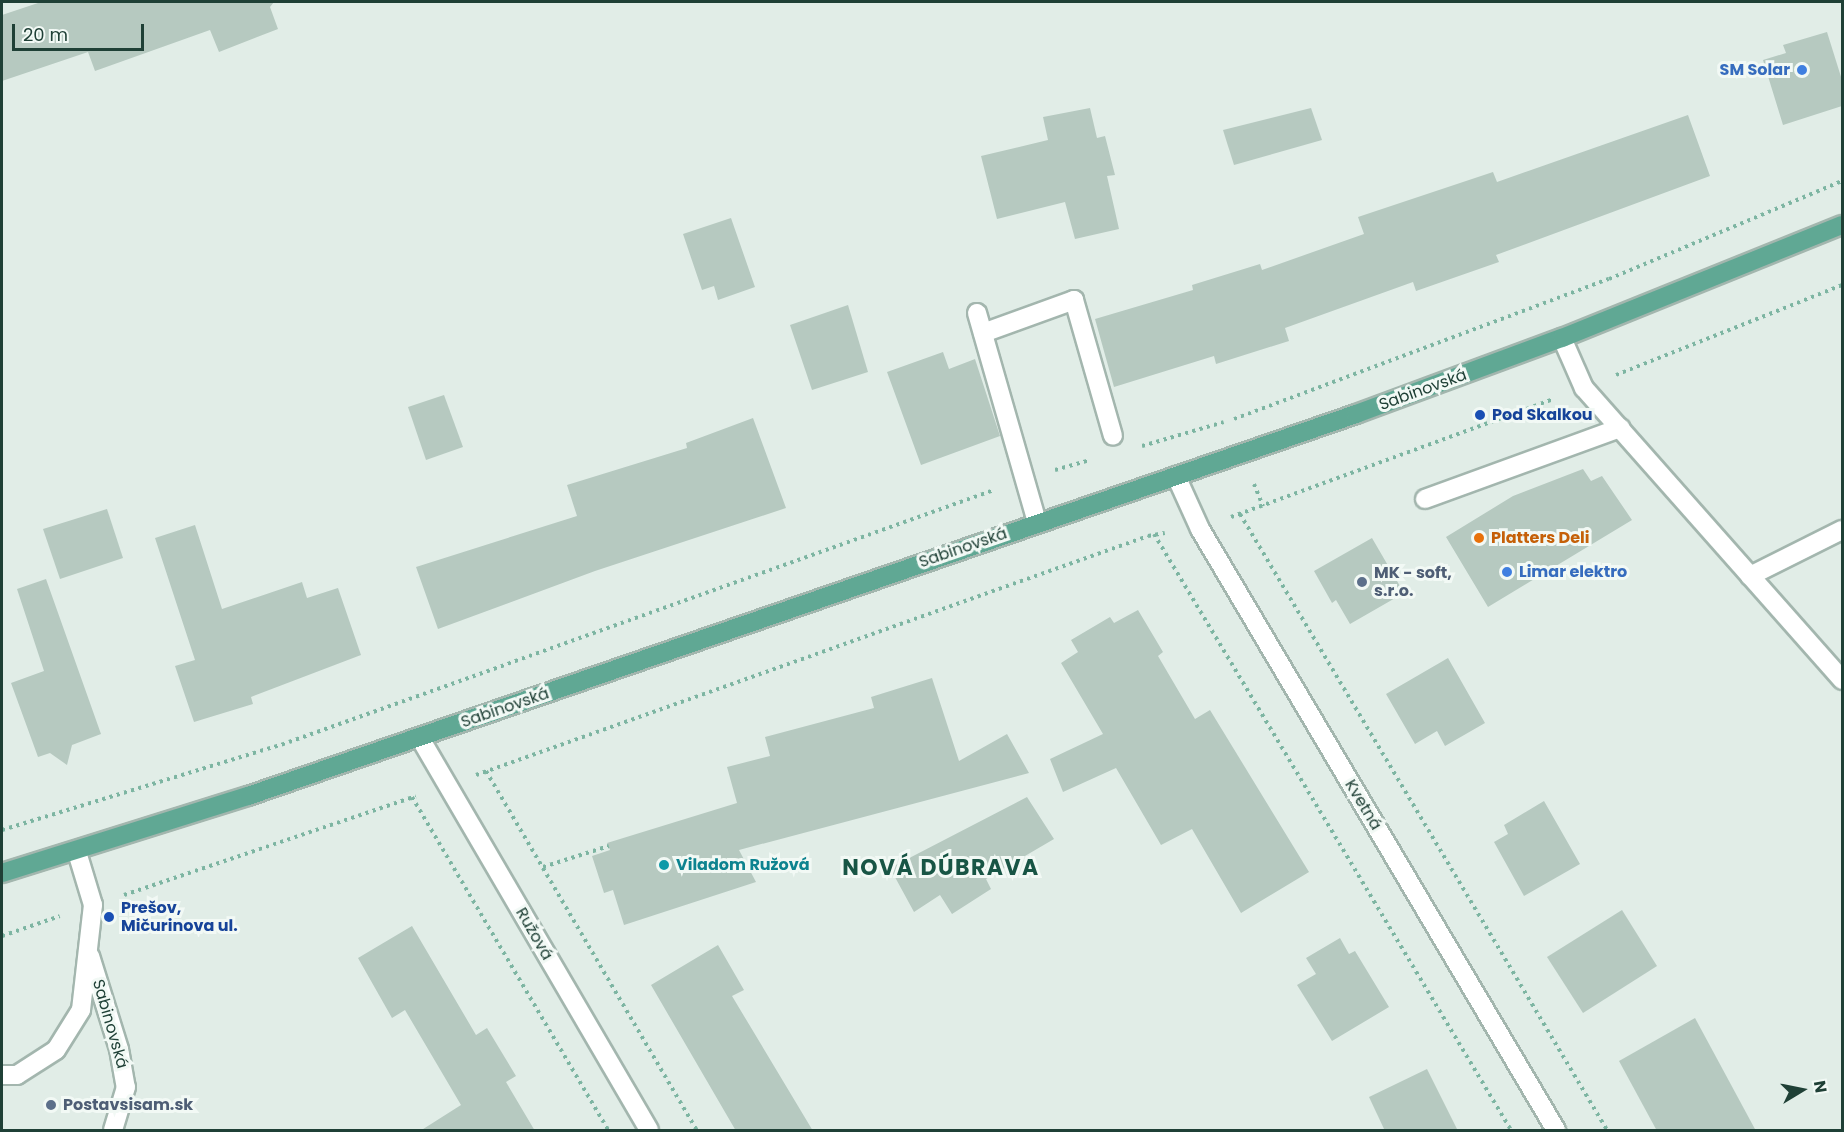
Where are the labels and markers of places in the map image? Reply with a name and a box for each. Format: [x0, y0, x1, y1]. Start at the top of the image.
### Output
place label: SM Solar [1720, 60, 1790, 80]
marker: SM Solar [1795, 63, 1809, 77]
place label: Pod Skalkou [1492, 405, 1593, 425]
marker: Pod Skalkou [1473, 408, 1487, 422]
place label: Platters Deli [1491, 528, 1590, 548]
marker: Platters Deli [1472, 531, 1486, 545]
place label: Limar elektro [1519, 562, 1627, 582]
place label: MK - soft, s.r.o. [1374, 563, 1452, 601]
marker: Limar elektro [1500, 565, 1514, 579]
marker: MK - soft, s.r.o. [1355, 575, 1369, 589]
place label: Viladom Ružová [676, 855, 810, 875]
marker: Viladom Ružová [657, 858, 671, 872]
place label: Prešov, Mičurinova ul. [121, 898, 238, 936]
marker: Prešov, Mičurinova ul. [102, 910, 116, 924]
place label: Postavsisam.sk [63, 1095, 193, 1115]
marker: Postavsisam.sk [44, 1098, 58, 1112]

